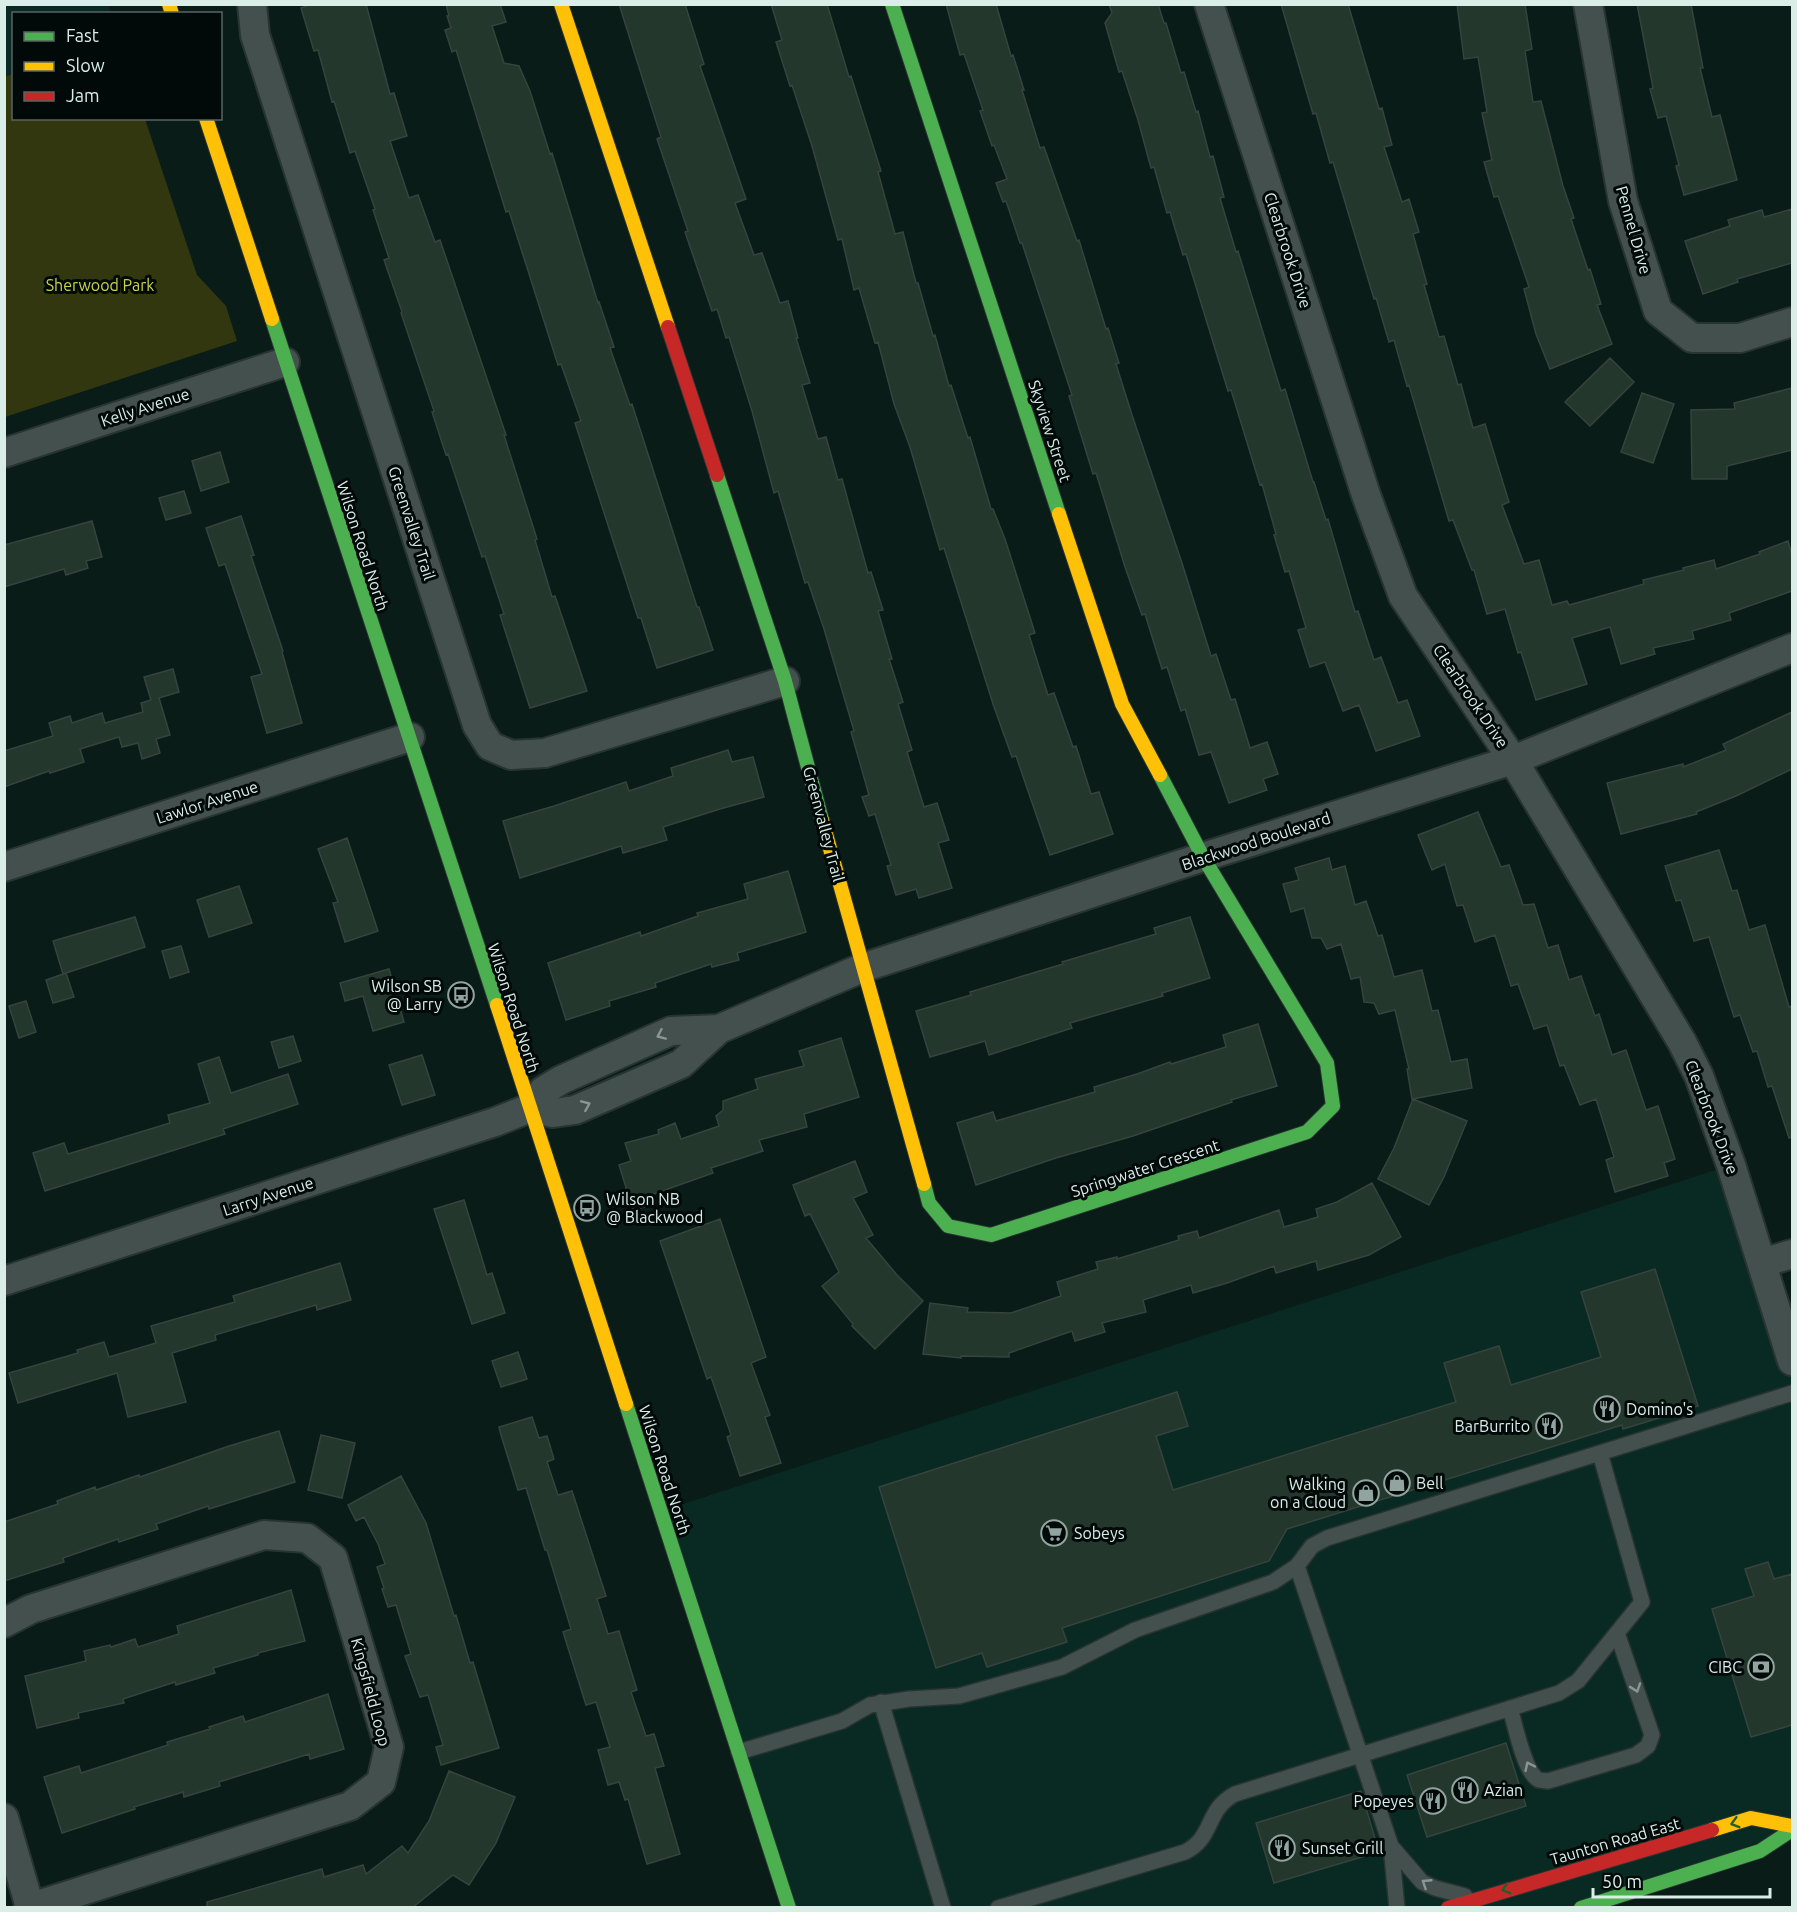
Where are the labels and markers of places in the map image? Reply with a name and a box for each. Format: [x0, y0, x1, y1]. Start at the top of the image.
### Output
place label: Wilson SB @ Larry [371, 977, 442, 1013]
bus stop icon: Wilson SB @ Larry [446, 980, 476, 1010]
place label: Wilson NB @ Blackwood [606, 1190, 703, 1226]
bus stop icon: Wilson NB @ Blackwood [572, 1193, 602, 1223]
restaurant icon: Domino's [1592, 1394, 1622, 1424]
place label: Domino's [1626, 1400, 1693, 1418]
restaurant icon: BarBurrito [1534, 1411, 1564, 1441]
place label: BarBurrito [1455, 1417, 1530, 1435]
shop icon: Bell [1382, 1468, 1412, 1498]
place label: Bell [1416, 1474, 1443, 1492]
place label: Walking on a Cloud [1270, 1475, 1346, 1511]
shop icon: Walking on a Cloud [1351, 1478, 1381, 1508]
supermarket icon: Sobeys [1039, 1518, 1069, 1548]
place label: Sobeys [1074, 1524, 1125, 1542]
bank icon: CIBC [1746, 1652, 1776, 1682]
place label: CIBC [1708, 1658, 1742, 1676]
restaurant icon: Azian [1450, 1775, 1480, 1805]
place label: Azian [1484, 1781, 1523, 1799]
restaurant icon: Popeyes [1418, 1786, 1448, 1816]
place label: Popeyes [1354, 1792, 1414, 1810]
restaurant icon: Sunset Grill [1267, 1833, 1297, 1863]
place label: Sunset Grill [1302, 1839, 1383, 1857]

